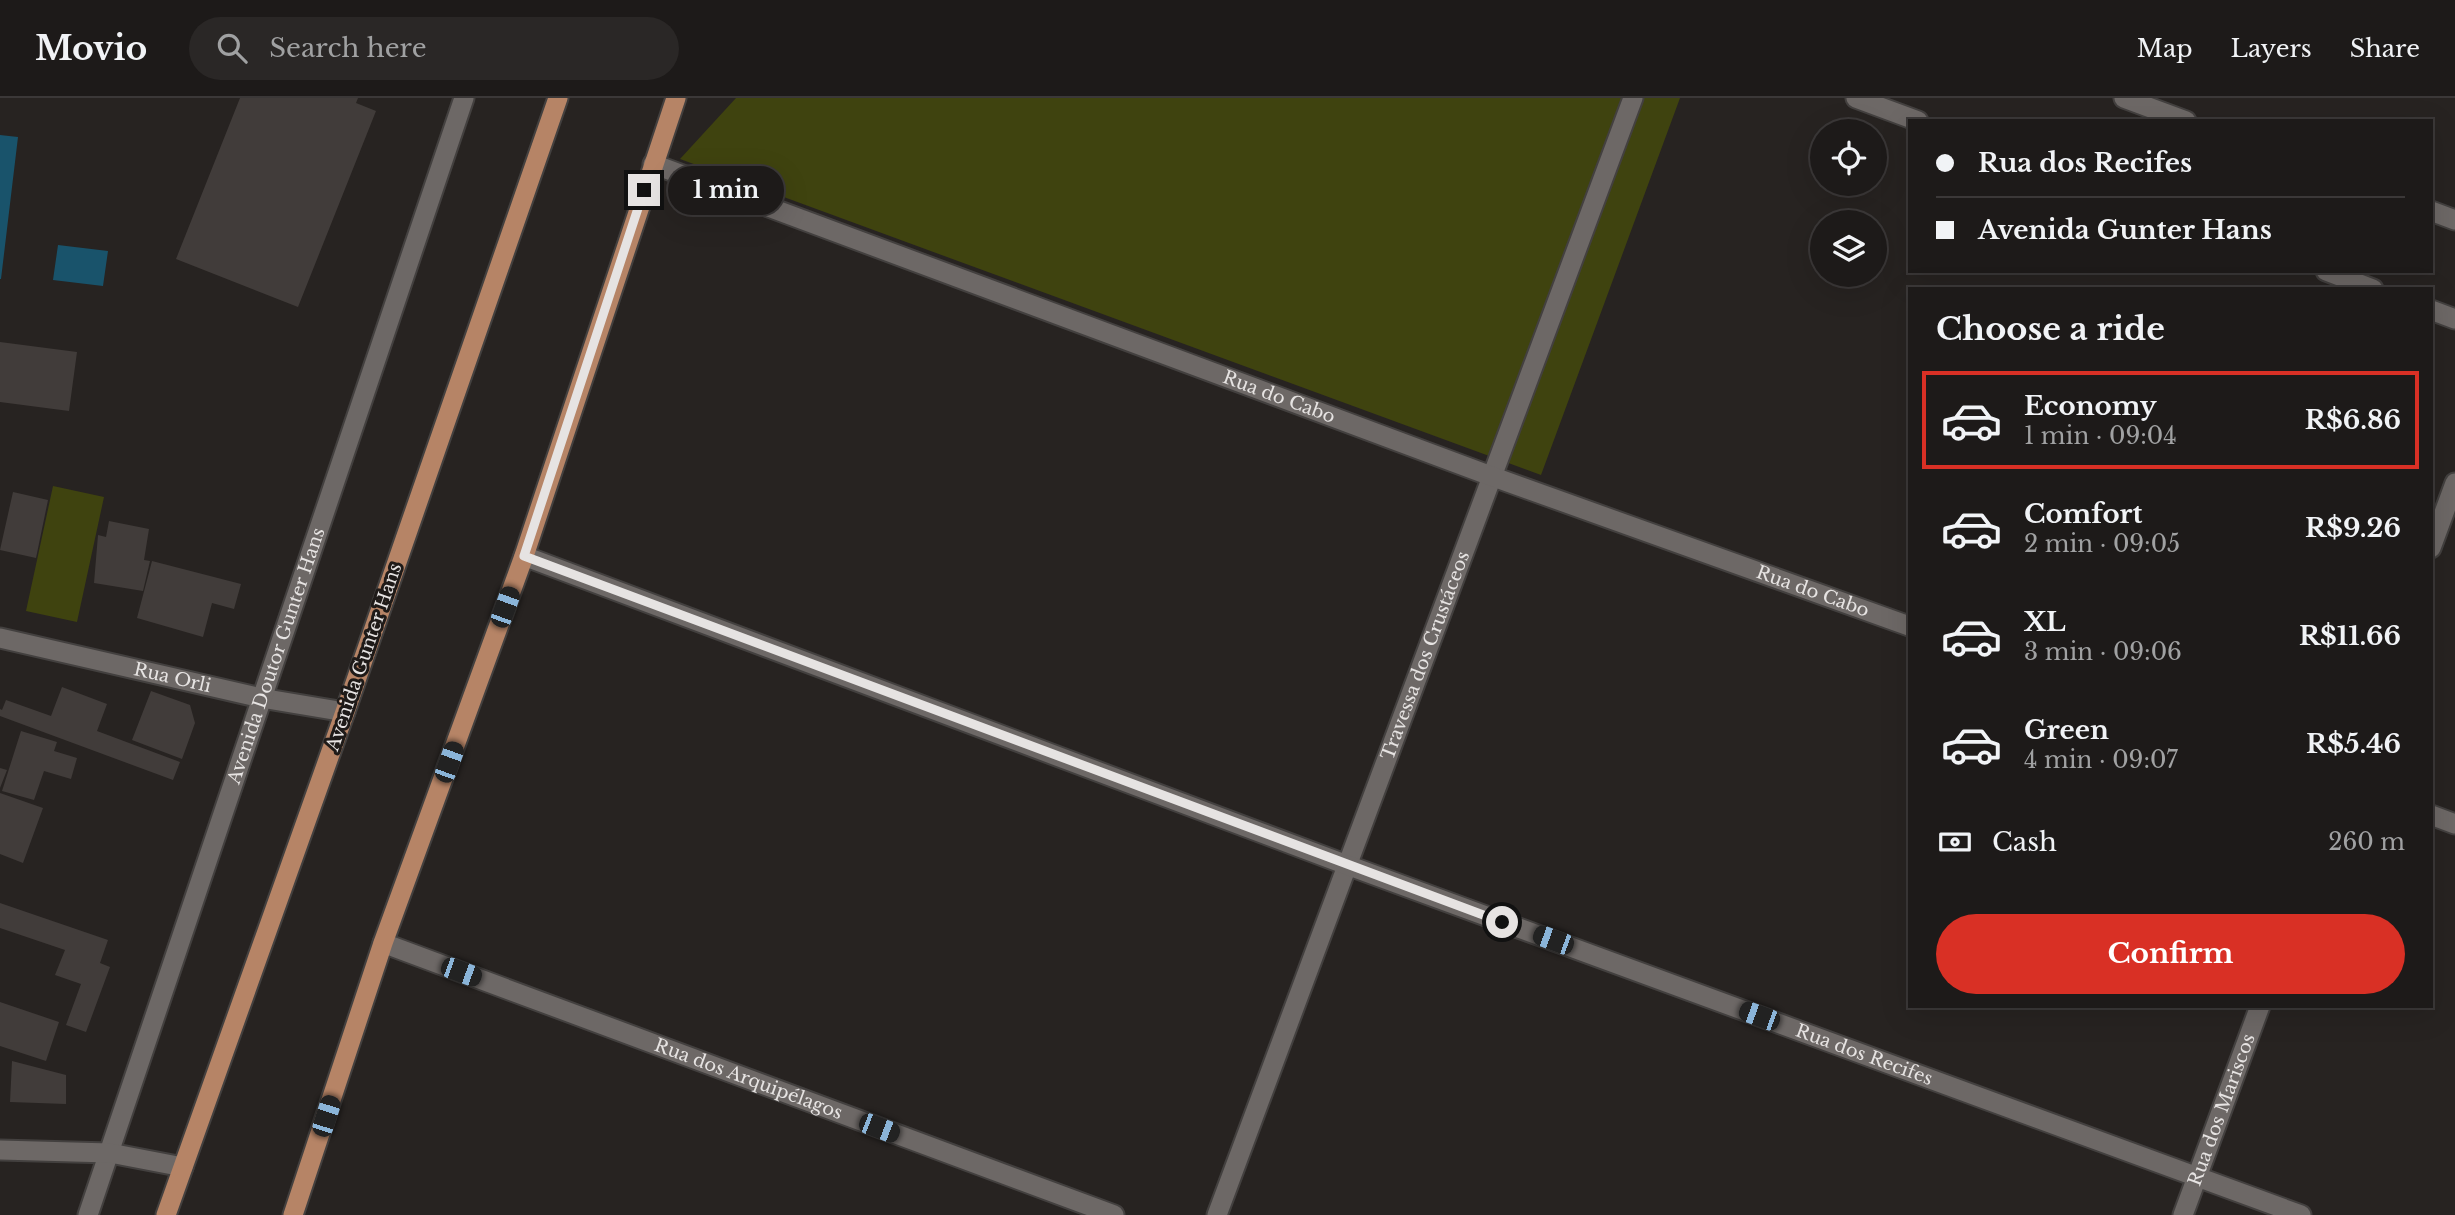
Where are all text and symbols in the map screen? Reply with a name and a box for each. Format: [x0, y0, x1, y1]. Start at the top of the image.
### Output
search box [189, 17, 679, 80]
text: Movio [35, 28, 147, 69]
icon: search [213, 29, 251, 67]
text: Search here [269, 32, 427, 64]
text: Map [2137, 34, 2193, 63]
text: Layers [2231, 34, 2312, 63]
text: Share [2350, 34, 2420, 63]
map controls [1810, 119, 1887, 287]
button: locate [1810, 119, 1887, 196]
text: Rua dos Recifes [1978, 147, 2192, 179]
callout: 1 min [668, 166, 784, 214]
route end [628, 174, 660, 206]
text: 1 min [693, 176, 759, 204]
button: layers [1810, 210, 1887, 287]
text: Avenida Gunter Hans [1978, 214, 2272, 246]
text: Choose a ride [1936, 309, 2165, 349]
street label: Rua do Cabo [1220, 366, 1338, 428]
icon: car [1940, 389, 2003, 452]
text: Economy [2024, 390, 2157, 422]
text: R$6.86 [2305, 404, 2401, 436]
text: 1 min · 09:04 [2024, 422, 2177, 450]
icon: car [1940, 497, 2003, 560]
text: Comfort [2024, 498, 2142, 530]
text: R$9.26 [2305, 512, 2401, 544]
street label: Avenida Doutor Gunter Hans [223, 525, 330, 788]
text: 2 min · 09:05 [2024, 530, 2180, 558]
street label: Travessa dos Crustáceos [1376, 548, 1474, 763]
street label: Avenida Gunter Hans [321, 560, 406, 755]
street label: Rua do Cabo [1753, 561, 1872, 622]
car [488, 584, 523, 630]
icon: car [1940, 605, 2003, 668]
text: XL [2024, 606, 2066, 638]
text: R$11.66 [2299, 620, 2401, 652]
text: 3 min · 09:06 [2024, 638, 2182, 666]
street label: Rua Orli [132, 658, 213, 697]
icon: car [1940, 713, 2003, 776]
text: Green [2024, 714, 2109, 746]
text: R$5.46 [2306, 728, 2401, 760]
car [432, 739, 467, 785]
text: 4 min · 09:07 [2024, 746, 2178, 774]
icon: cash [1936, 823, 1974, 861]
text: Cash [1992, 826, 2057, 858]
text: 260 m [2328, 828, 2405, 856]
route start [1486, 906, 1518, 938]
button: Confirm [1936, 914, 2405, 994]
car [1530, 923, 1577, 957]
car [438, 955, 485, 989]
car [1736, 999, 1783, 1033]
street label: Rua dos Recifes [1793, 1020, 1936, 1090]
street label: Rua dos Mariscos [2184, 1031, 2260, 1189]
street label: Rua dos Arquipélagos [651, 1034, 846, 1124]
car [310, 1093, 343, 1139]
car [856, 1111, 903, 1145]

